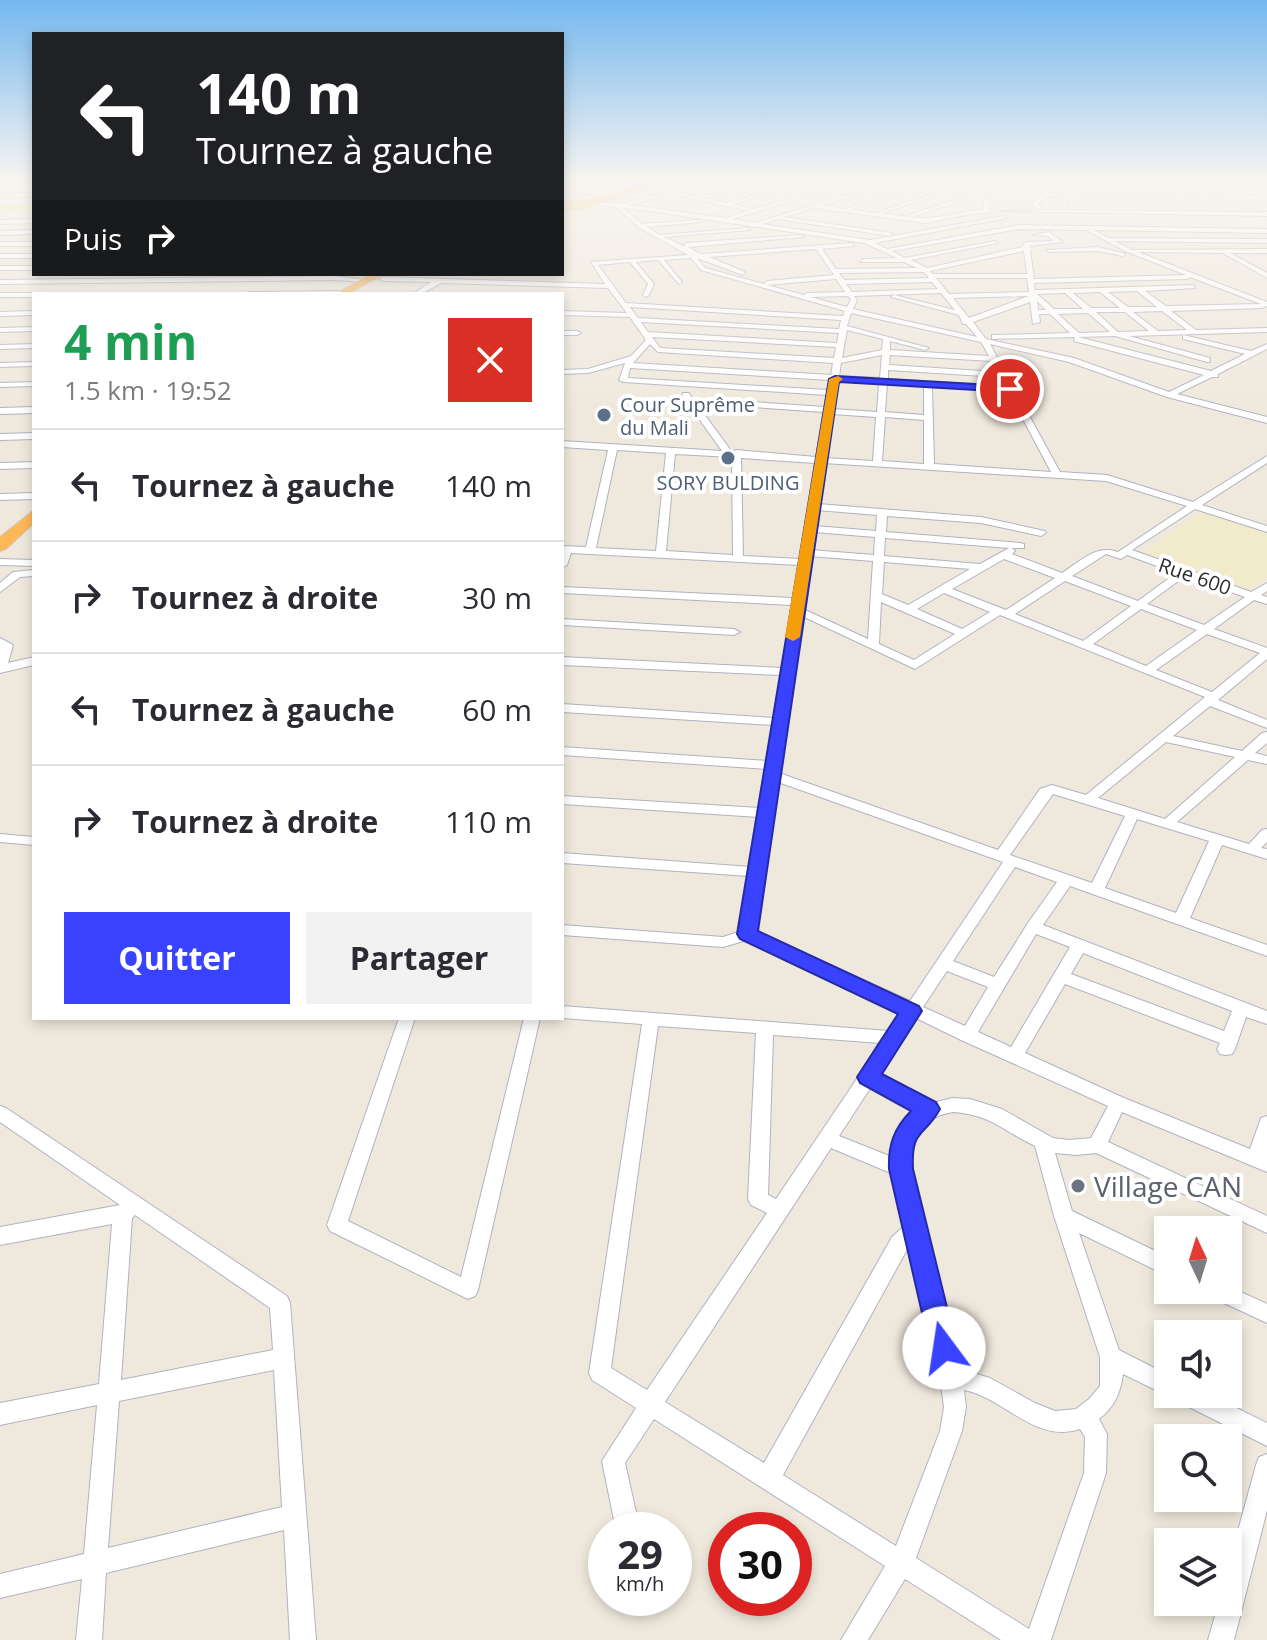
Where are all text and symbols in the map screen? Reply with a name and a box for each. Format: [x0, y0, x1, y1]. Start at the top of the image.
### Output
text: 140 m [196, 54, 362, 130]
icon: left [64, 64, 168, 168]
text: Tournez à gauche [196, 126, 493, 175]
icon: right [138, 216, 182, 260]
text: Puis [64, 218, 122, 259]
text: 4 min [64, 309, 197, 374]
button: close [448, 318, 532, 402]
pin [976, 355, 1044, 423]
icon: arrive [988, 367, 1032, 411]
text: 1.5 km · 19:52 [64, 372, 232, 408]
place label: Cour Suprême du Mali [620, 391, 755, 441]
marker: Cour Suprême du Mali [595, 406, 613, 424]
marker: SORY BULDING [719, 449, 737, 467]
icon: left [64, 463, 108, 507]
text: Tournez à gauche [132, 465, 395, 506]
text: 140 m [445, 465, 532, 506]
place label: SORY BULDING [657, 469, 799, 496]
street label: Rue 600 [1155, 551, 1235, 601]
icon: right [64, 575, 108, 619]
text: Tournez à droite [132, 577, 378, 618]
text: 30 m [462, 577, 532, 618]
icon: left [64, 687, 108, 731]
text: Tournez à gauche [132, 689, 395, 730]
text: 60 m [462, 689, 532, 730]
icon: right [64, 799, 108, 843]
text: Tournez à droite [132, 801, 378, 842]
text: 110 m [445, 801, 532, 842]
button: Quitter [64, 912, 290, 1004]
button: Partager [306, 912, 532, 1004]
place label: Village CAN [1094, 1167, 1242, 1205]
marker: Village CAN [1069, 1177, 1087, 1195]
north arrow [1154, 1216, 1242, 1304]
map controls [1154, 1216, 1242, 1616]
position arrow [902, 1306, 986, 1390]
button: sound [1154, 1320, 1242, 1408]
button: search [1154, 1424, 1242, 1512]
speed limit sign: 30 [708, 1512, 812, 1616]
text: 29 [617, 1526, 663, 1581]
button: layers [1154, 1528, 1242, 1616]
text: km/h [616, 1570, 664, 1597]

